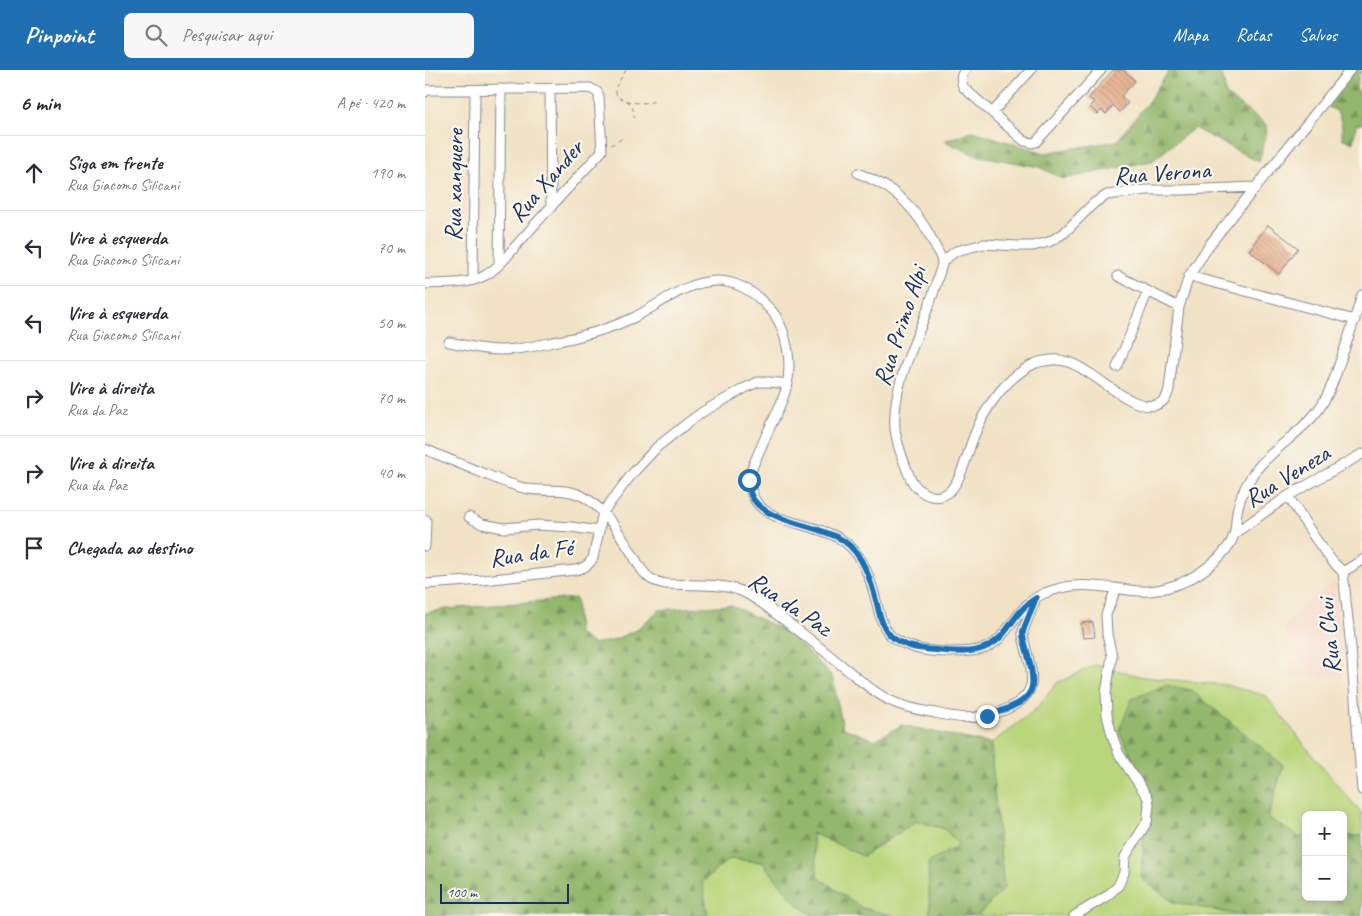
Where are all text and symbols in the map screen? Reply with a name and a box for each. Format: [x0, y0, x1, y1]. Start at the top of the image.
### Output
search box [124, 13, 474, 58]
text: Pinpoint [25, 20, 94, 50]
icon: search [142, 21, 170, 49]
text: Pesquisar aqui [182, 23, 272, 47]
text: Mapa [1173, 24, 1208, 46]
text: Rotas [1236, 24, 1271, 46]
text: Salvos [1299, 24, 1337, 46]
text: 6 min [20, 90, 61, 116]
text: A pé · 420 m [337, 93, 405, 113]
street label: Rua xanquere [437, 127, 471, 241]
street label: Rua Xander [501, 131, 592, 229]
text: Siga em frente [67, 151, 163, 175]
street label: Rua Verona [1113, 154, 1213, 192]
icon: ahead [20, 159, 48, 187]
text: 190 m [371, 163, 405, 183]
text: Rua Giacomo Silicani [67, 175, 179, 195]
text: Vire à esquerda [67, 226, 167, 250]
icon: left [20, 234, 48, 262]
text: 70 m [378, 238, 405, 258]
text: Rua Giacomo Silicani [67, 250, 179, 270]
street label: Rua Primo Alpi [866, 259, 935, 390]
text: Vire à esquerda [67, 301, 167, 325]
icon: left [20, 309, 48, 337]
text: 50 m [378, 313, 405, 333]
text: Rua Giacomo Silicani [67, 325, 179, 345]
text: Vire à direita [67, 376, 154, 400]
icon: right [20, 384, 48, 412]
text: 70 m [378, 388, 405, 408]
text: Rua da Paz [67, 400, 127, 420]
street label: Rua Veneza [1238, 436, 1337, 515]
text: Vire à direita [67, 451, 154, 475]
icon: right [20, 459, 48, 487]
text: 40 m [378, 463, 405, 483]
route start [738, 469, 761, 492]
text: Rua da Paz [67, 475, 127, 495]
street label: Rua da Fé [487, 531, 578, 575]
icon: arrive [20, 534, 48, 562]
text: Chegada ao destino [67, 536, 193, 560]
street label: Rua da Paz [742, 565, 839, 645]
street label: Rua Chui [1309, 594, 1348, 675]
route end [976, 705, 999, 728]
map controls [1302, 811, 1347, 901]
button: + [1302, 811, 1347, 856]
button: − [1302, 856, 1347, 901]
scale bar [440, 881, 569, 904]
text: 100 m [447, 884, 477, 901]

